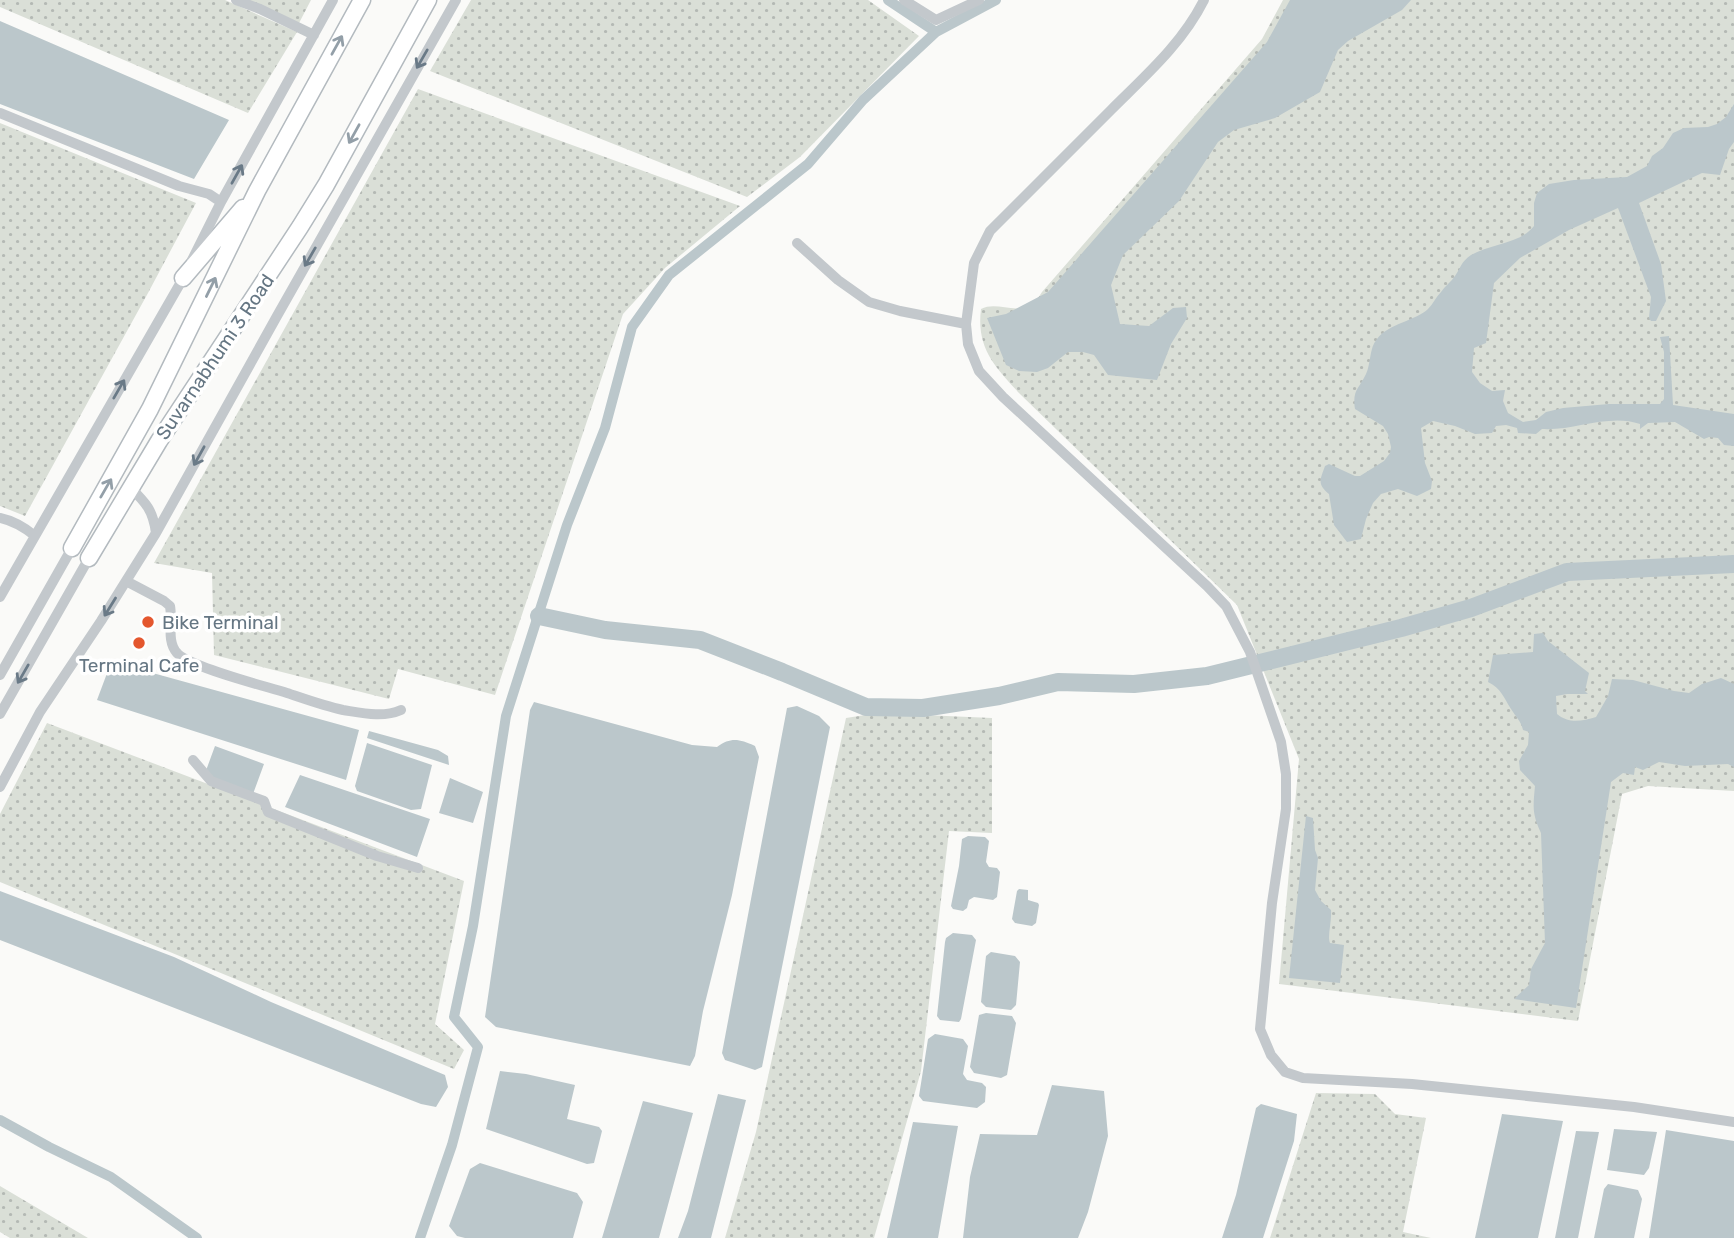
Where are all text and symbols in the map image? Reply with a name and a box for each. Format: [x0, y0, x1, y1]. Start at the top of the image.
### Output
one-way arrow [331, 35, 344, 56]
one-way arrow [415, 49, 429, 69]
one-way arrow [347, 123, 361, 143]
one-way arrow [231, 164, 244, 185]
one-way arrow [303, 247, 317, 267]
street label: Suvarnabhumi 3 Road [151, 270, 279, 444]
one-way arrow [205, 276, 218, 297]
one-way arrow [112, 380, 126, 400]
one-way arrow [192, 445, 206, 465]
one-way arrow [99, 479, 113, 499]
one-way arrow [103, 596, 117, 616]
place label: Bike Terminal [162, 611, 279, 634]
marker: Bike Terminal [140, 614, 156, 630]
marker: Terminal Cafe [131, 635, 147, 651]
place label: Terminal Cafe [79, 654, 199, 677]
one-way arrow [16, 664, 30, 684]

